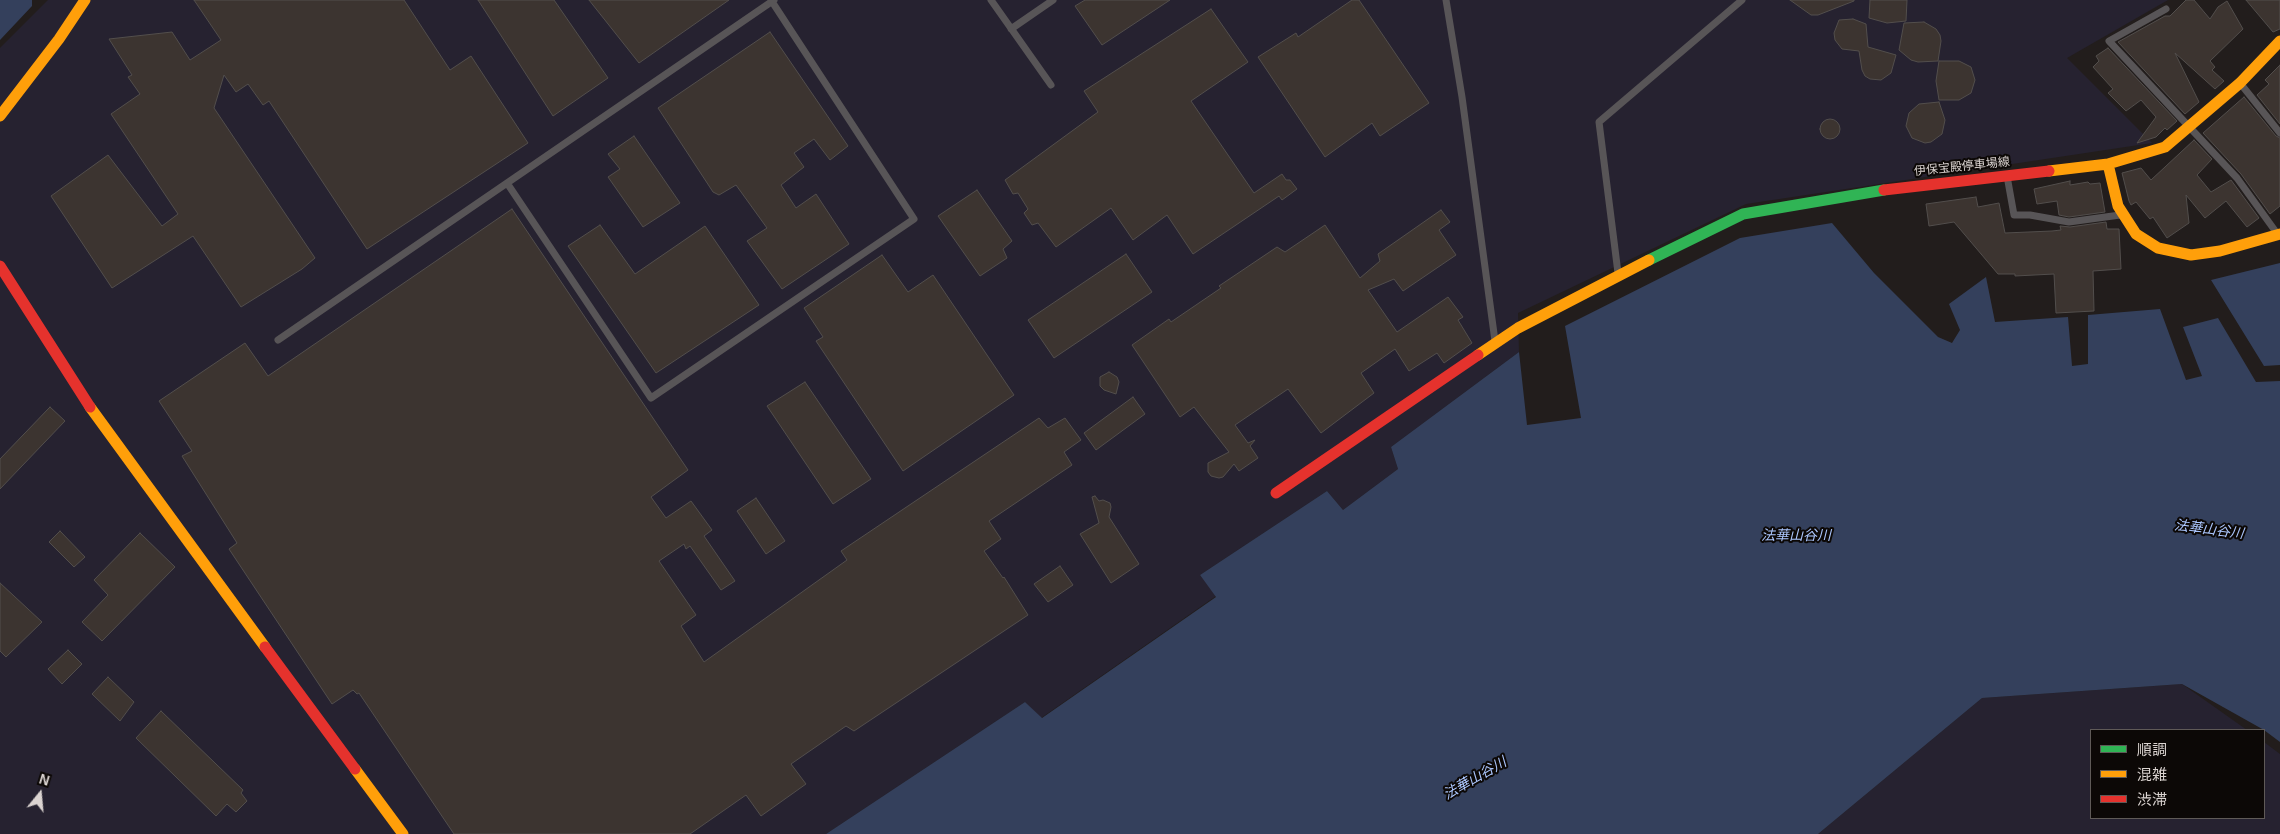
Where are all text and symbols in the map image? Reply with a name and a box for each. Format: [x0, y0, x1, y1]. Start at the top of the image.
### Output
street label: 伊保宝殿停車場線 [1914, 155, 2010, 179]
water label: 法華山谷川 [2173, 517, 2245, 543]
water label: 法華山谷川 [1761, 528, 1831, 544]
legend [2090, 729, 2265, 819]
text: 順調 [2137, 741, 2167, 758]
water label: 法華山谷川 [1440, 754, 1510, 804]
text: 混雑 [2137, 766, 2167, 783]
north arrow [15, 769, 65, 819]
text: N [37, 771, 52, 789]
text: 渋滞 [2137, 791, 2167, 808]

